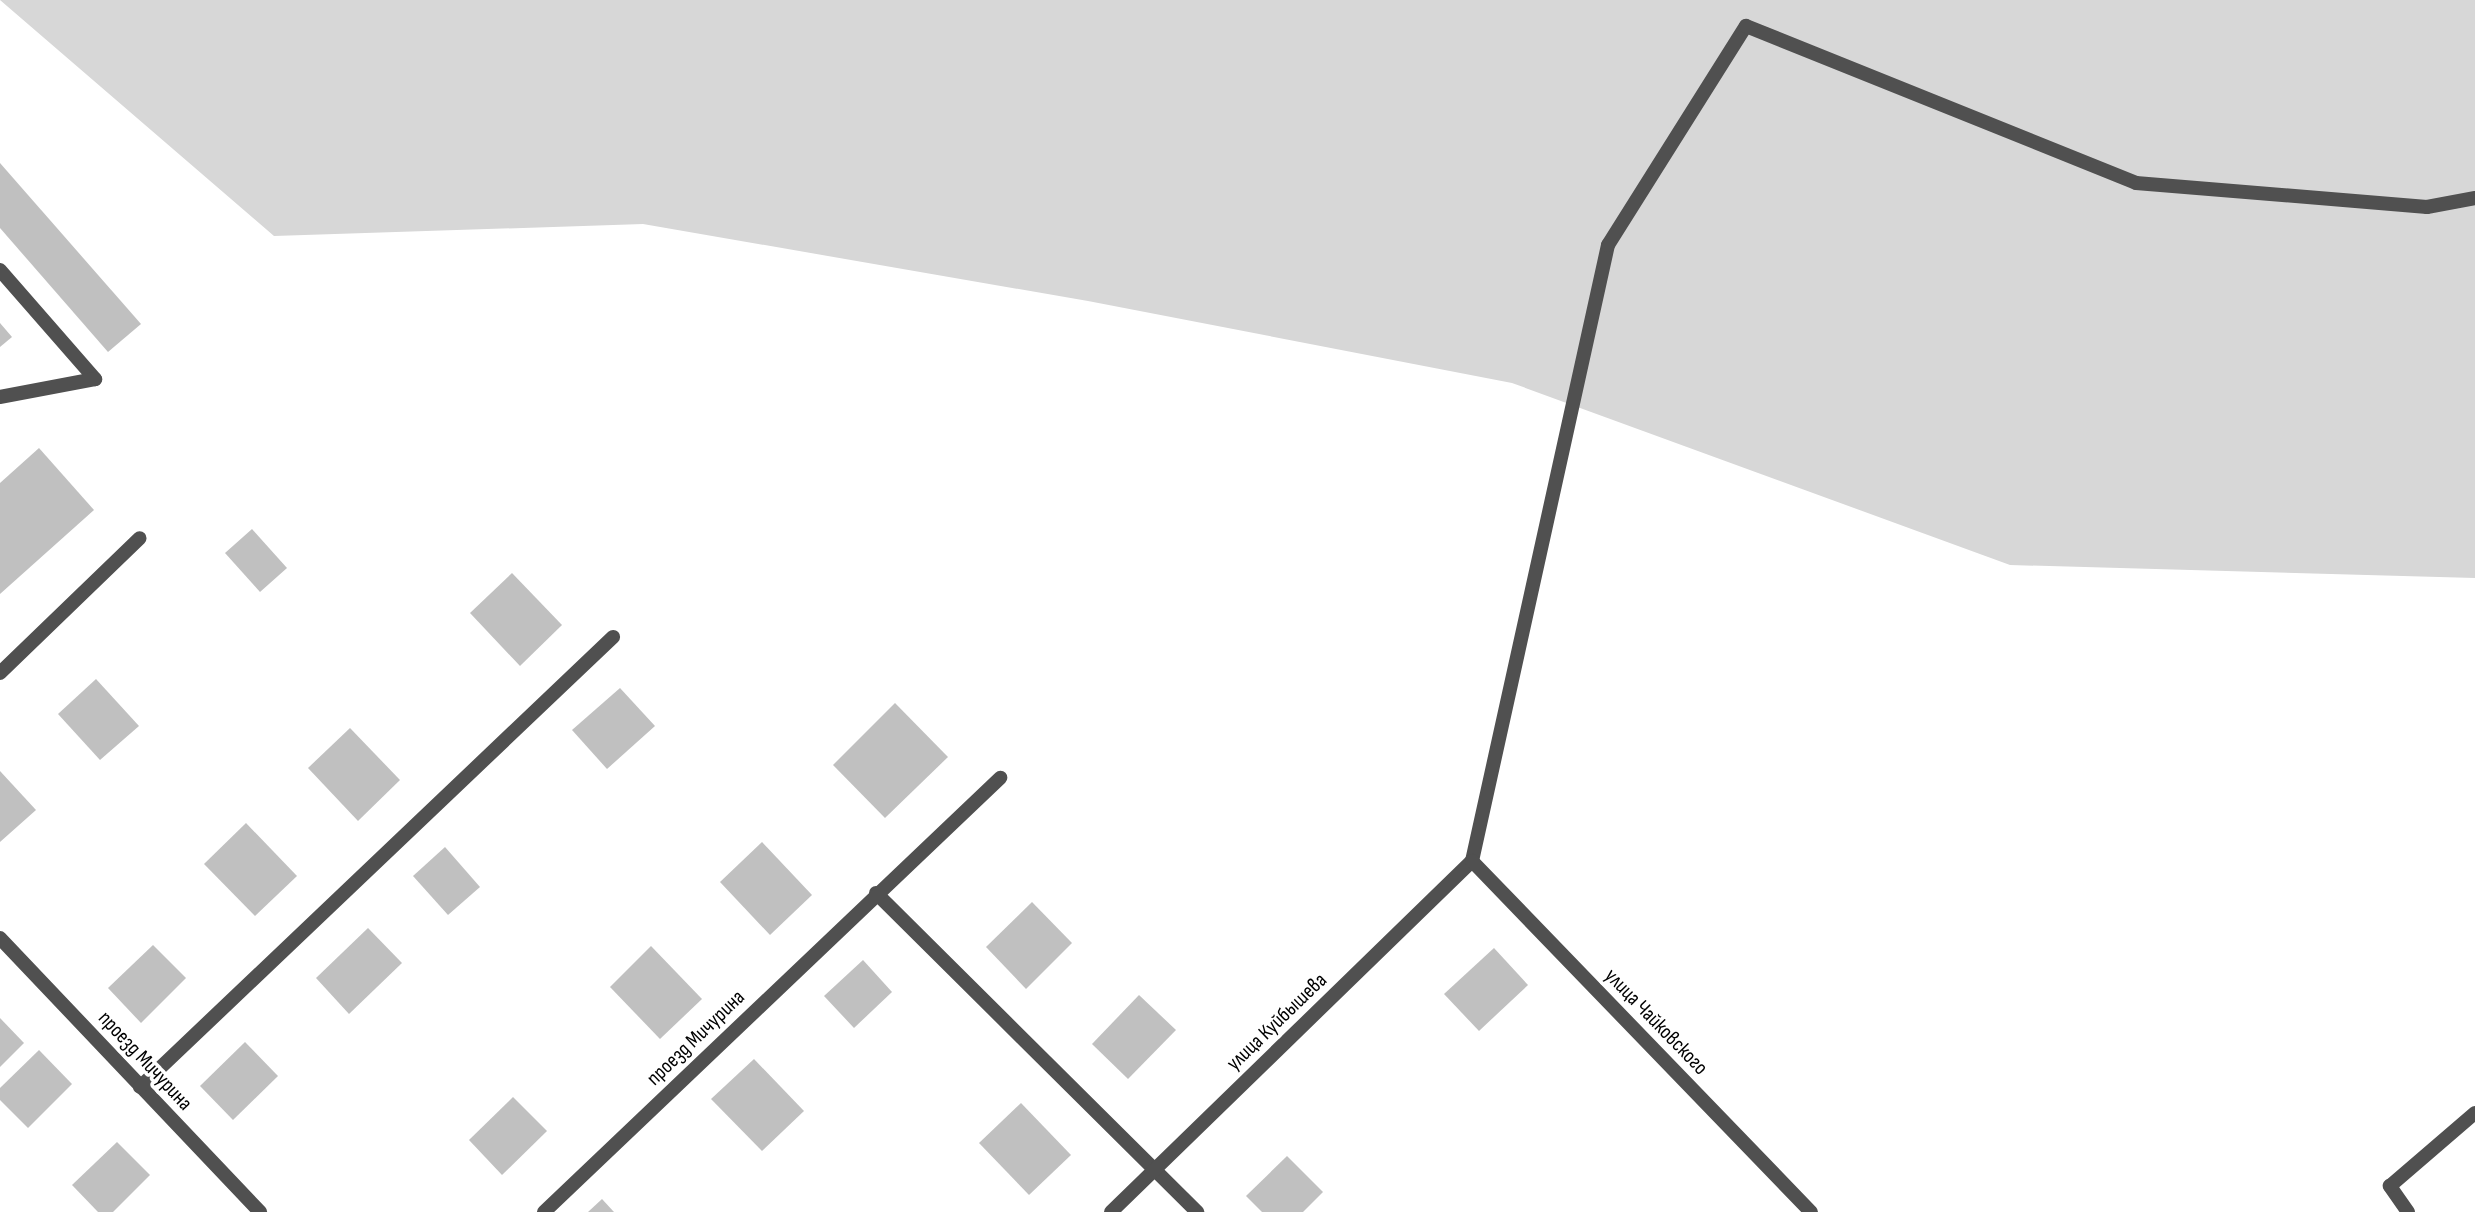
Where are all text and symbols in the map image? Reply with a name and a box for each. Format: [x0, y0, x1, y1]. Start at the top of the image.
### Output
street label: улица Чайковского [1599, 964, 1713, 1080]
street label: улица Куйбышева [1222, 968, 1332, 1076]
street label: проезд Мичурина [642, 985, 750, 1091]
street label: проезд Мичурина [93, 1006, 197, 1116]

